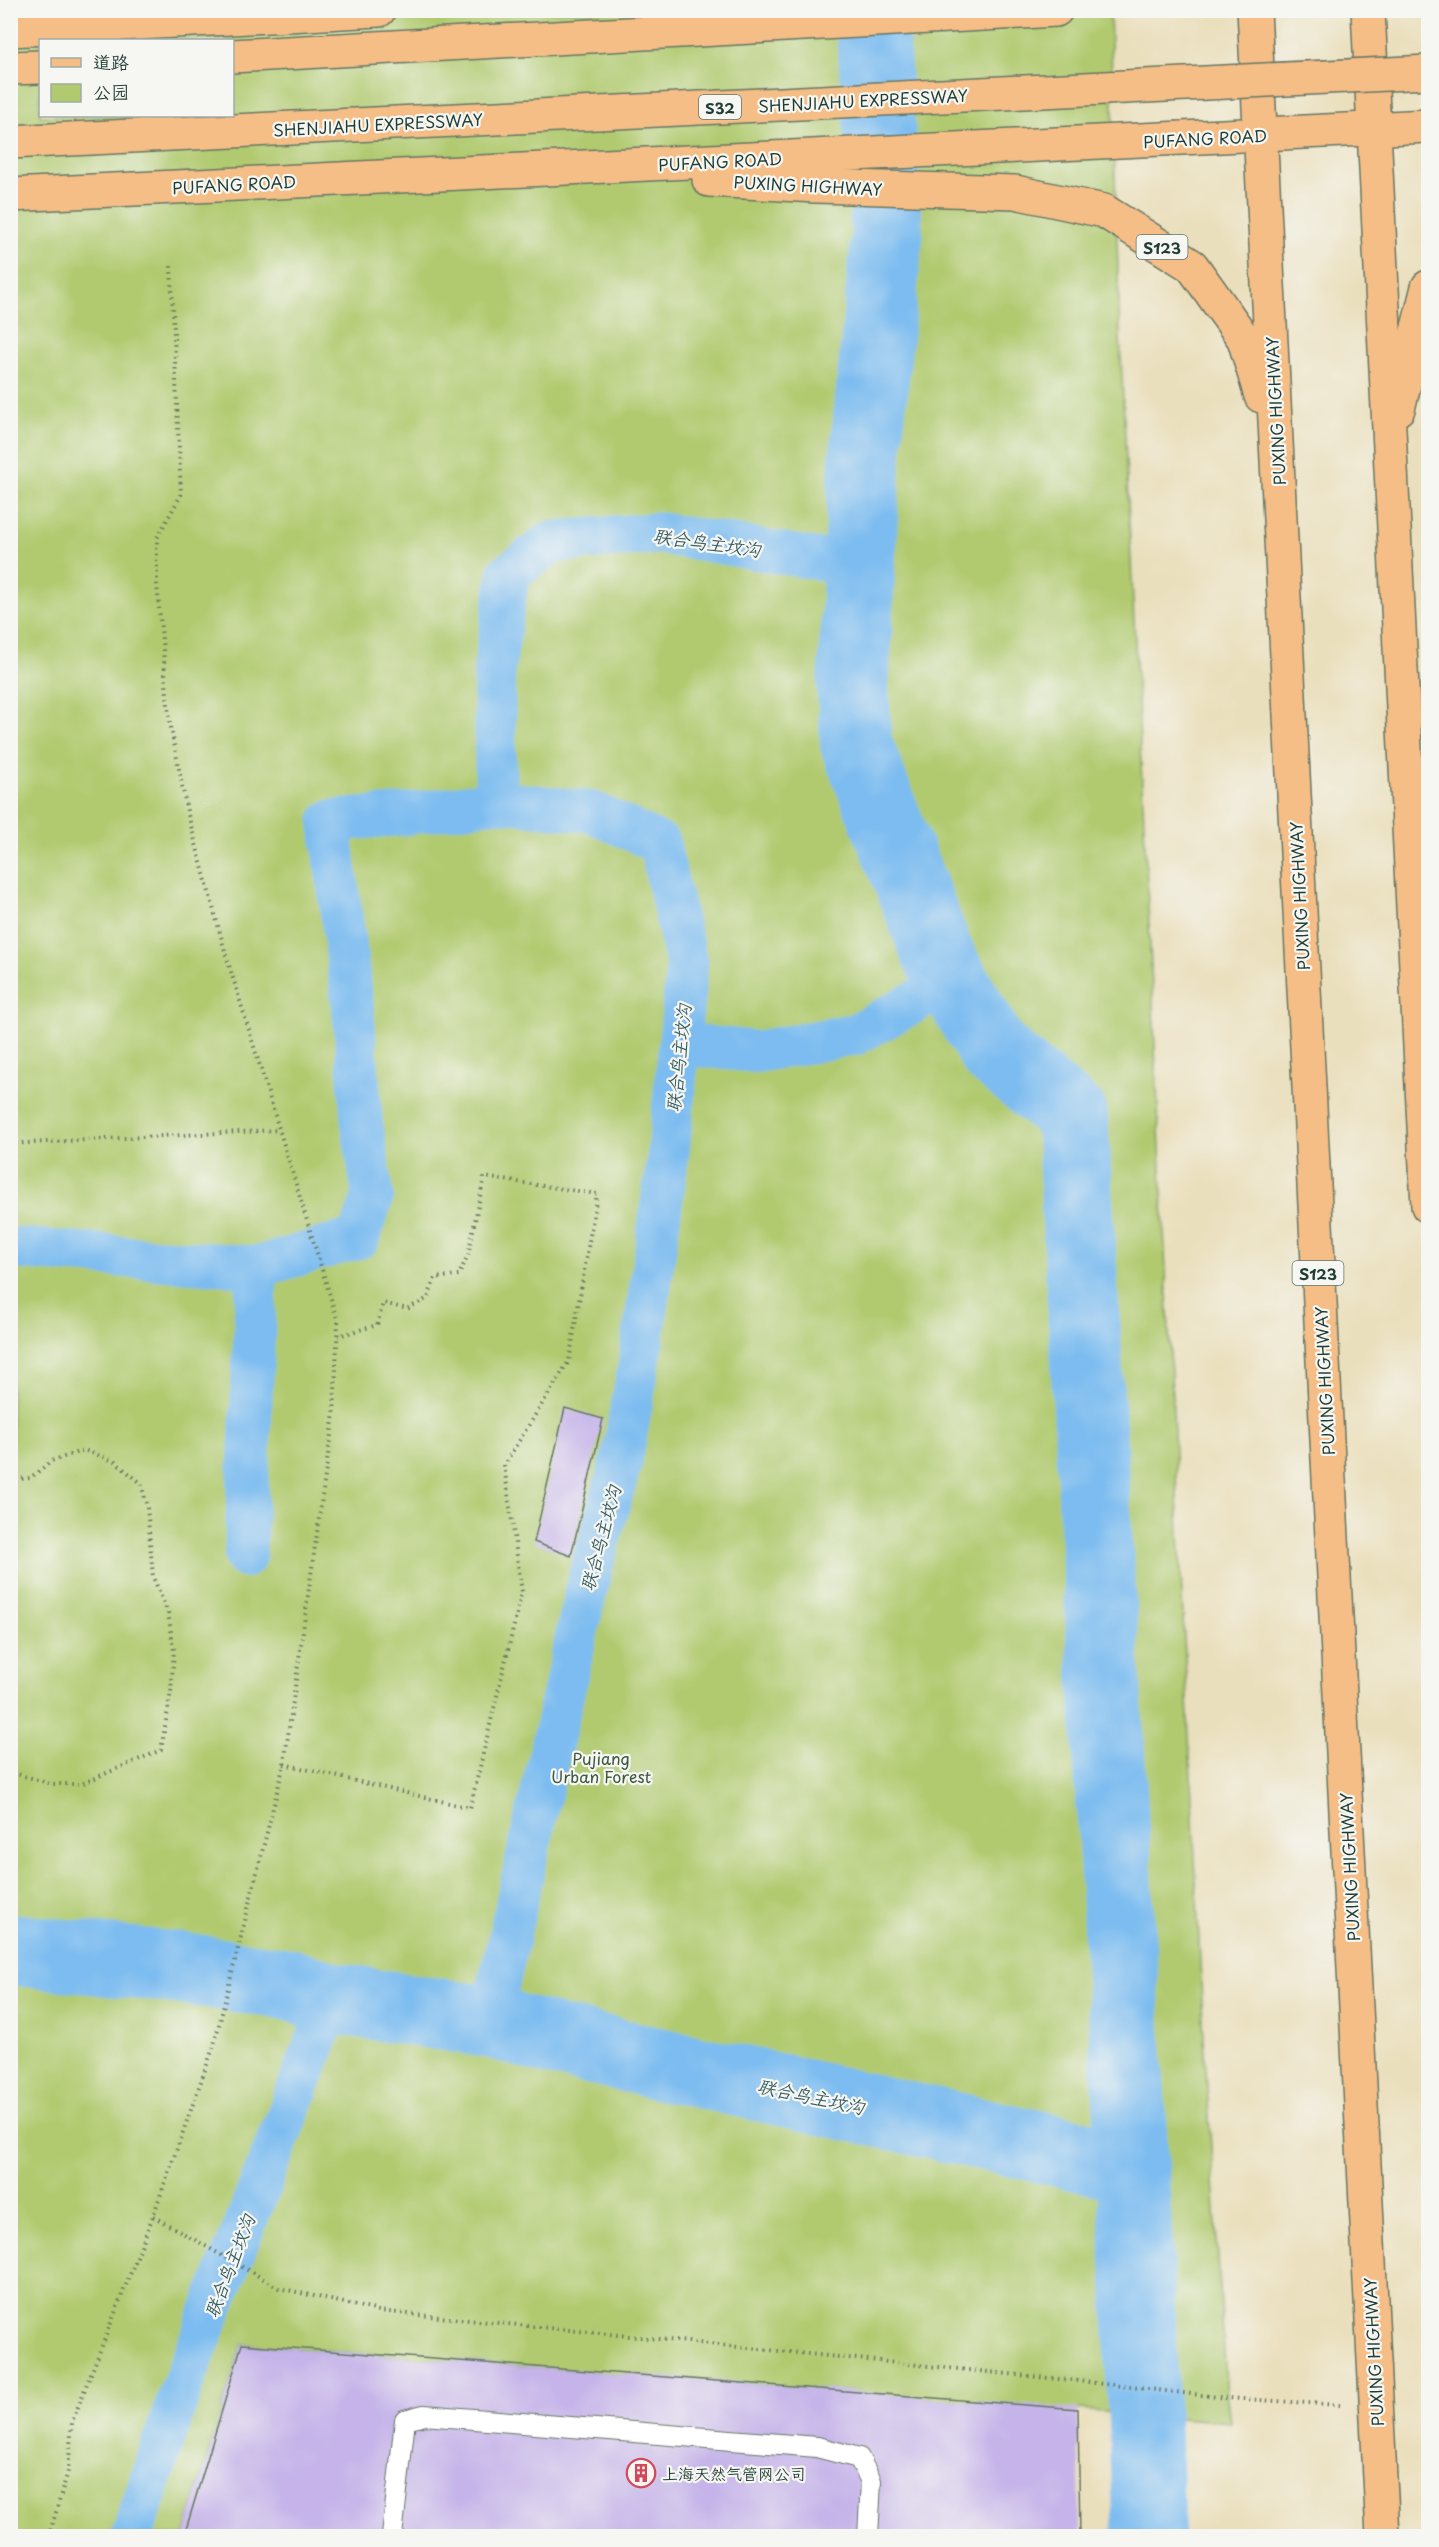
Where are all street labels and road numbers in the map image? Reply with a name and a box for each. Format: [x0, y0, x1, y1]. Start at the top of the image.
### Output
street label: SHENJIAHU EXPRESSWAY [758, 83, 968, 117]
road number: S32 [699, 95, 741, 119]
street label: SHENJIAHU EXPRESSWAY [273, 107, 483, 141]
street label: PUFANG ROAD [1142, 123, 1268, 153]
street label: PUFANG ROAD [657, 146, 783, 176]
street label: PUFANG ROAD [171, 169, 297, 199]
street label: PUXING HIGHWAY [733, 169, 883, 201]
road number: S123 [1136, 235, 1188, 259]
street label: PUXING HIGHWAY [1259, 336, 1291, 486]
street label: PUXING HIGHWAY [1283, 821, 1315, 971]
road number: S123 [1292, 1261, 1344, 1285]
street label: PUXING HIGHWAY [1308, 1306, 1340, 1456]
street label: PUXING HIGHWAY [1333, 1792, 1365, 1942]
street label: PUXING HIGHWAY [1357, 2277, 1389, 2427]

